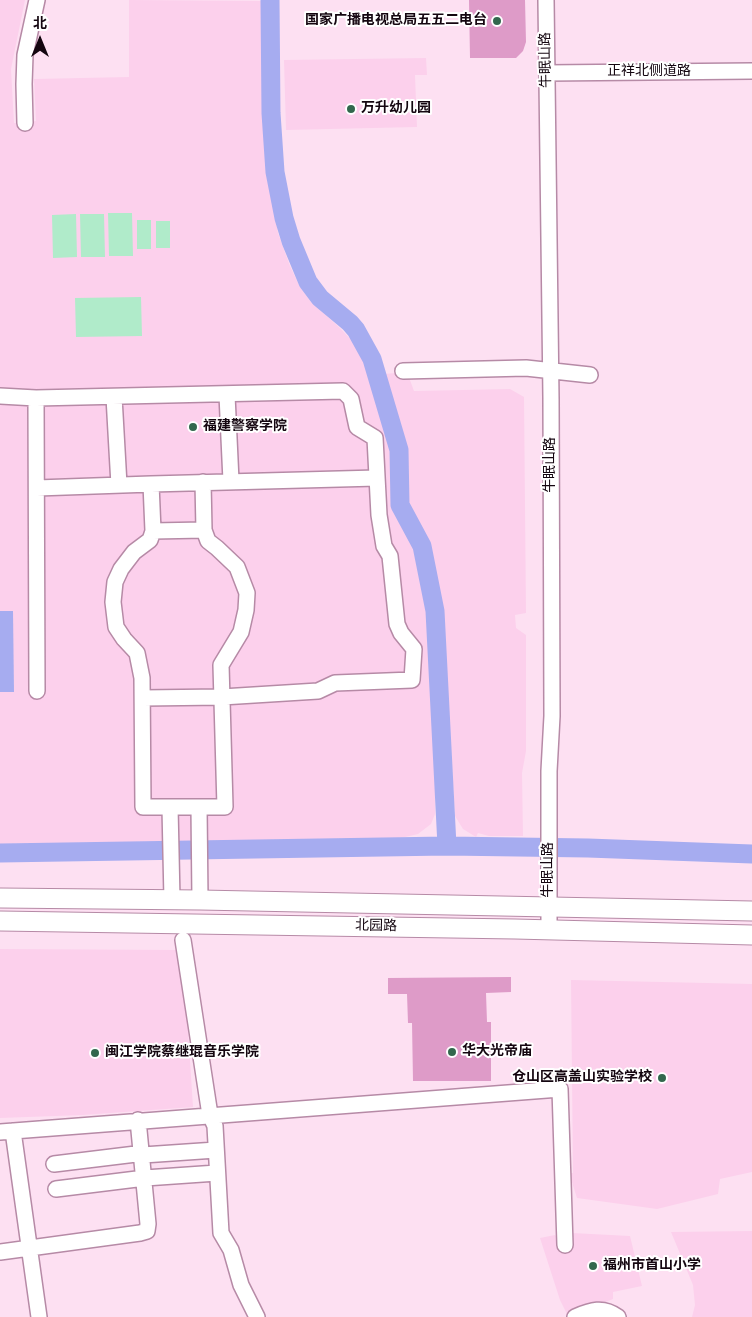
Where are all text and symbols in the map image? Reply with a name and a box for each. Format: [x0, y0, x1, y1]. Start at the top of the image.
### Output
place label: 国家广播电视总局五五二电台 [305, 13, 487, 29]
north arrow [15, 15, 65, 65]
marker: 国家广播电视总局五五二电台 [491, 15, 503, 27]
text: 北 [33, 16, 47, 33]
street label: 牛眠山路 [538, 32, 556, 88]
street label: 正祥北侧道路 [607, 64, 691, 80]
place label: 万升幼儿园 [361, 101, 431, 117]
marker: 万升幼儿园 [345, 103, 357, 115]
place label: 福建警察学院 [203, 419, 287, 435]
marker: 福建警察学院 [187, 421, 199, 433]
street label: 牛眠山路 [543, 437, 559, 493]
street label: 牛眠山路 [541, 842, 557, 898]
street label: 北园路 [355, 918, 397, 936]
place label: 华大光帝庙 [462, 1044, 532, 1060]
place label: 闽江学院蔡继琨音乐学院 [105, 1045, 259, 1061]
marker: 华大光帝庙 [446, 1046, 458, 1058]
marker: 闽江学院蔡继琨音乐学院 [89, 1047, 101, 1059]
place label: 仓山区高盖山实验学校 [512, 1070, 652, 1086]
marker: 仓山区高盖山实验学校 [656, 1072, 668, 1084]
place label: 福州市首山小学 [603, 1258, 701, 1274]
marker: 福州市首山小学 [587, 1260, 599, 1272]

